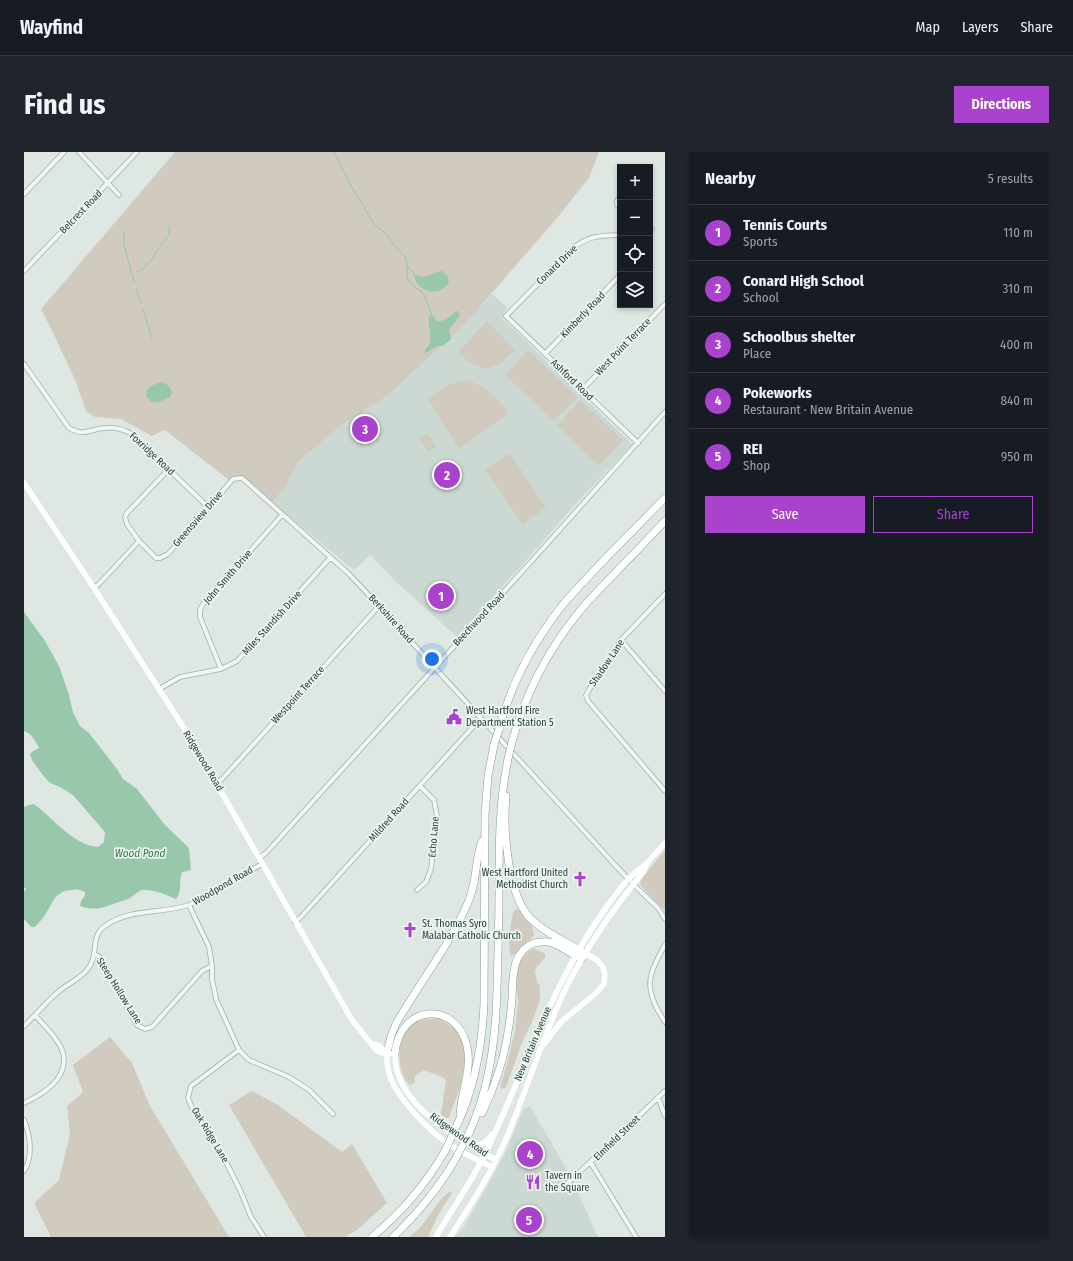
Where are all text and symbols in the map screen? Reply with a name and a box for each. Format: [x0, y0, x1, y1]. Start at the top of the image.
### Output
text: Wayfind [20, 16, 83, 39]
text: Map [916, 19, 940, 36]
text: Layers [962, 19, 998, 36]
text: Share [1020, 19, 1053, 36]
button: Directions [954, 86, 1049, 123]
text: Find us [24, 88, 106, 121]
map controls [617, 164, 653, 308]
button: + [617, 164, 653, 200]
text: Nearby [705, 168, 756, 189]
text: 5 results [988, 171, 1033, 186]
street label: Belcrest Road [57, 188, 105, 236]
button: − [617, 200, 653, 236]
text: Tennis Courts [743, 216, 827, 234]
text: 1 [715, 225, 721, 240]
text: 110 m [1003, 225, 1033, 240]
text: Sports [743, 234, 778, 249]
button: locate [617, 236, 653, 272]
street label: Conard Drive [534, 242, 580, 288]
button: layers [617, 272, 653, 308]
text: Conard High School [743, 272, 864, 290]
text: 2 [715, 281, 721, 296]
text: 310 m [1003, 281, 1033, 296]
street label: Kimberly Road [558, 289, 608, 341]
text: School [743, 290, 779, 305]
street label: West Point Terrace [592, 316, 654, 378]
text: Schoolbus shelter [743, 328, 855, 346]
text: 3 [715, 337, 721, 352]
text: 400 m [1000, 337, 1033, 352]
text: Place [743, 346, 771, 361]
street label: Ashford Road [548, 357, 596, 403]
text: Pokeworks [743, 384, 812, 402]
text: 4 [715, 393, 721, 408]
text: 840 m [1000, 393, 1033, 408]
text: Restaurant · New Britain Avenue [743, 402, 913, 417]
pin: 3 [352, 414, 378, 444]
street label: Foxridge Road [127, 430, 177, 478]
text: REI [743, 440, 763, 458]
text: 5 [715, 449, 721, 464]
text: 950 m [1001, 449, 1033, 464]
text: Shop [743, 458, 770, 473]
pin: 2 [434, 460, 460, 490]
street label: Greensview Drive [170, 489, 226, 549]
button: Save [705, 496, 865, 533]
button: Share [873, 496, 1033, 533]
street label: John Smith Drive [201, 547, 255, 607]
pin: 1 [428, 581, 454, 611]
street label: Miles Standish Drive [240, 588, 304, 658]
street label: Beechwood Road [451, 589, 507, 649]
street label: Berkshire Road [366, 592, 416, 646]
street label: Shadow Lane [587, 637, 627, 689]
your location [422, 649, 442, 669]
street label: Westpoint Terrace [269, 664, 327, 726]
place label: West Hartford Fire Department Station 5 [466, 705, 554, 729]
public building icon: West Hartford Fire Department Station 5 [445, 708, 463, 726]
street label: Ridgewood Road [180, 729, 226, 793]
street label: Mildred Road [366, 796, 412, 844]
street label: Echo Lane [426, 816, 442, 858]
water label: Wood Pond [115, 847, 165, 860]
street label: Woodpond Road [191, 864, 255, 908]
place label: West Hartford United Methodist Church [482, 867, 568, 891]
church icon: West Hartford United Methodist Church [571, 870, 589, 888]
place label: St. Thomas Syro Malabar Catholic Church [422, 918, 521, 942]
church icon: St. Thomas Syro Malabar Catholic Church [401, 921, 419, 939]
street label: Steep Hollow Lane [94, 956, 144, 1026]
street label: New Britain Avenue [512, 1005, 554, 1083]
street label: Oak Ridge Lane [189, 1105, 231, 1165]
street label: Ridgewood Road [428, 1110, 490, 1160]
street label: Elmfield Street [591, 1112, 643, 1163]
pin: 4 [517, 1139, 543, 1169]
place label: Tavern in the Square [545, 1170, 589, 1194]
restaurant icon: Tavern in the Square [524, 1173, 542, 1191]
pin: 5 [516, 1205, 542, 1235]

